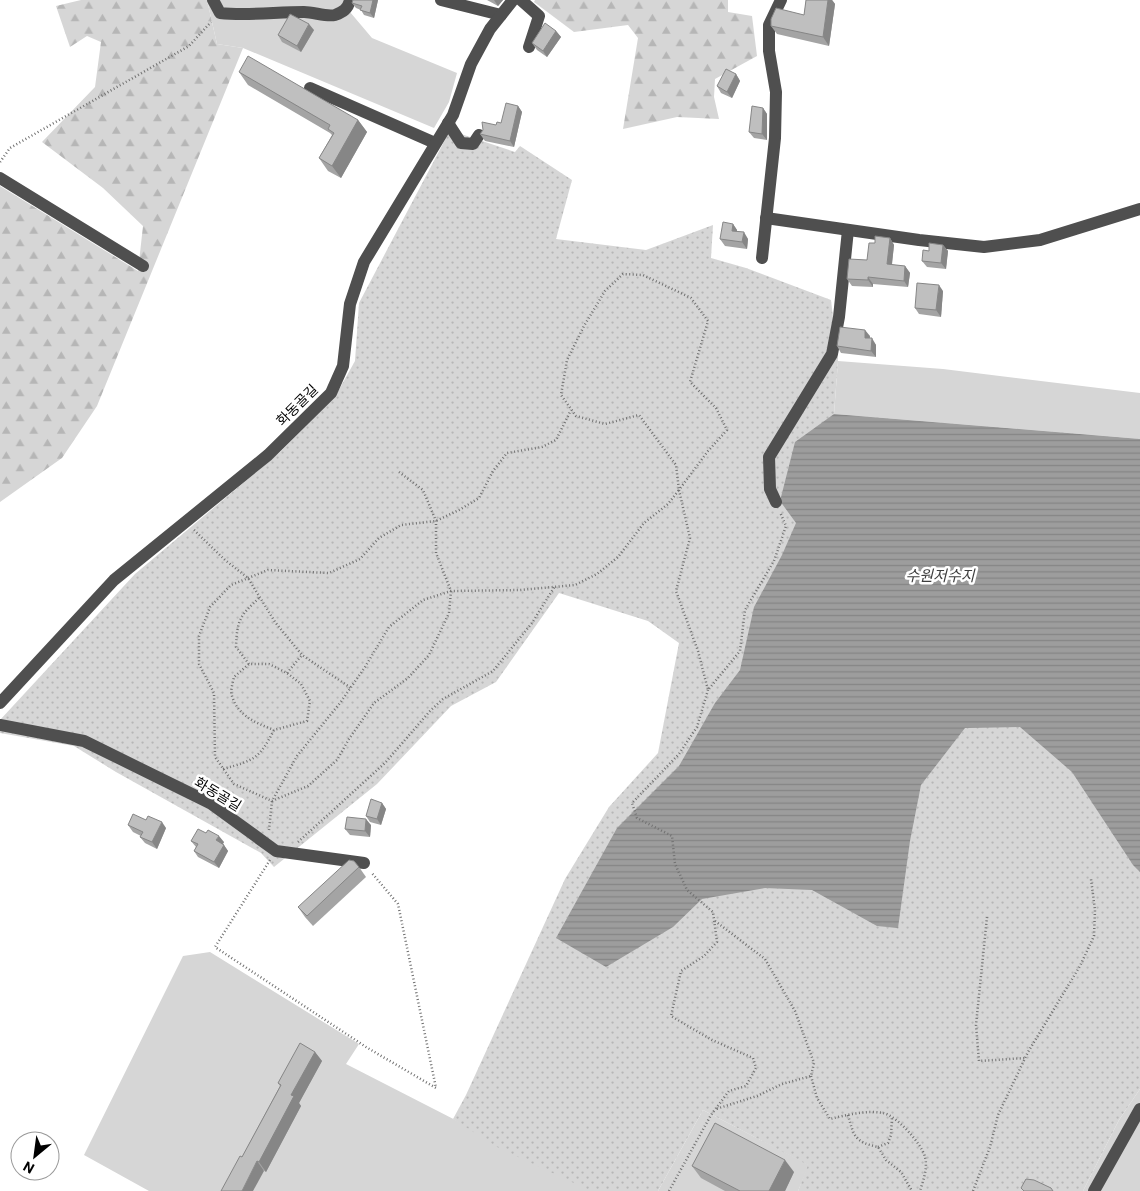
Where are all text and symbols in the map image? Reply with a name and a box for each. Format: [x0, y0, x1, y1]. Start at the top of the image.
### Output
street label: 화동골길 [273, 381, 321, 429]
water label: 수원저수지 [905, 567, 976, 585]
street label: 화동골길 [192, 774, 244, 814]
north arrow [10, 1131, 60, 1181]
text: N [20, 1158, 37, 1177]

